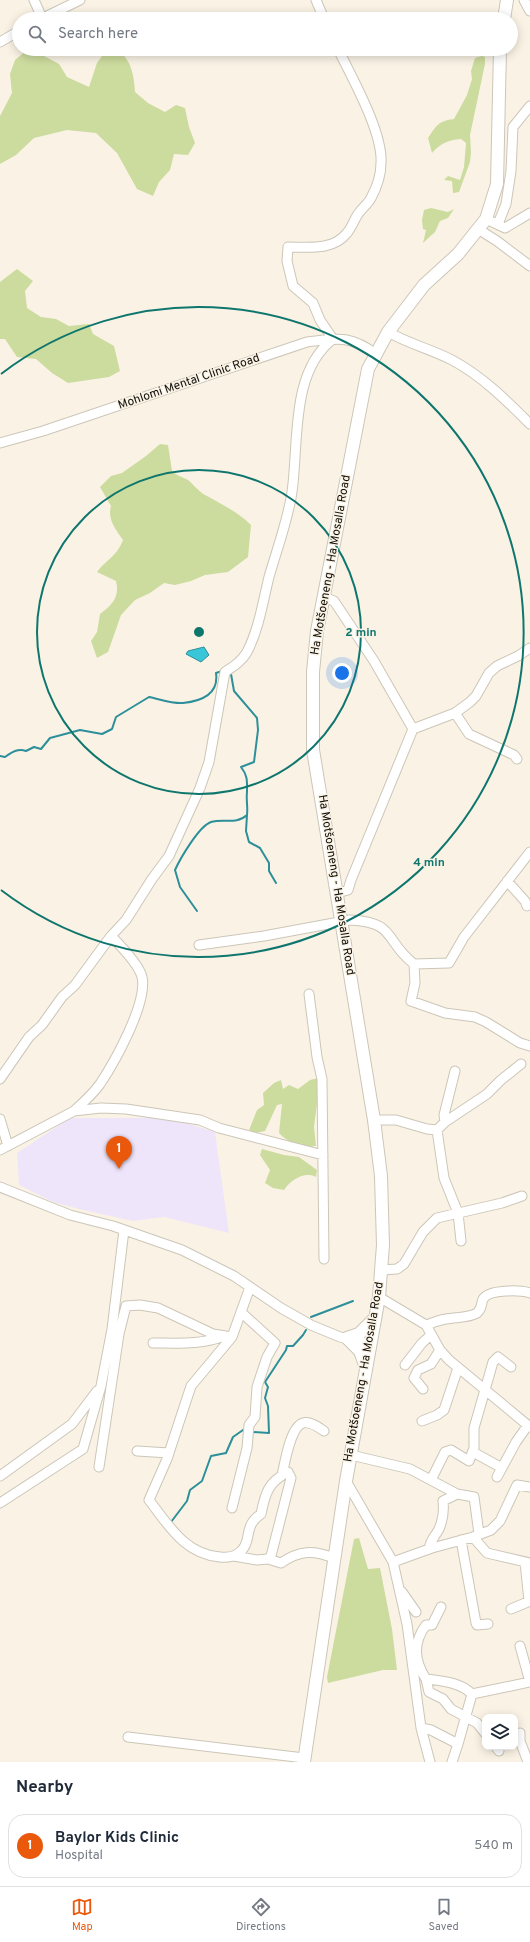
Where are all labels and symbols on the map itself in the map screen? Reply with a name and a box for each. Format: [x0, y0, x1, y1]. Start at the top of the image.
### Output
street label: Mohlomi Mental Clinic Road [116, 350, 262, 414]
street label: Ha Motšoeneng - Ha Mosalla Road [307, 474, 355, 656]
centre of rings [192, 625, 206, 639]
text: 2 min [345, 625, 377, 641]
your location [332, 663, 352, 683]
street label: Ha Motšoeneng - Ha Mosalla Road [314, 794, 358, 976]
text: 4 min [413, 855, 445, 871]
pin: 1 [106, 1136, 132, 1169]
street label: Ha Motšoeneng - Ha Mosalla Road [340, 1281, 388, 1463]

